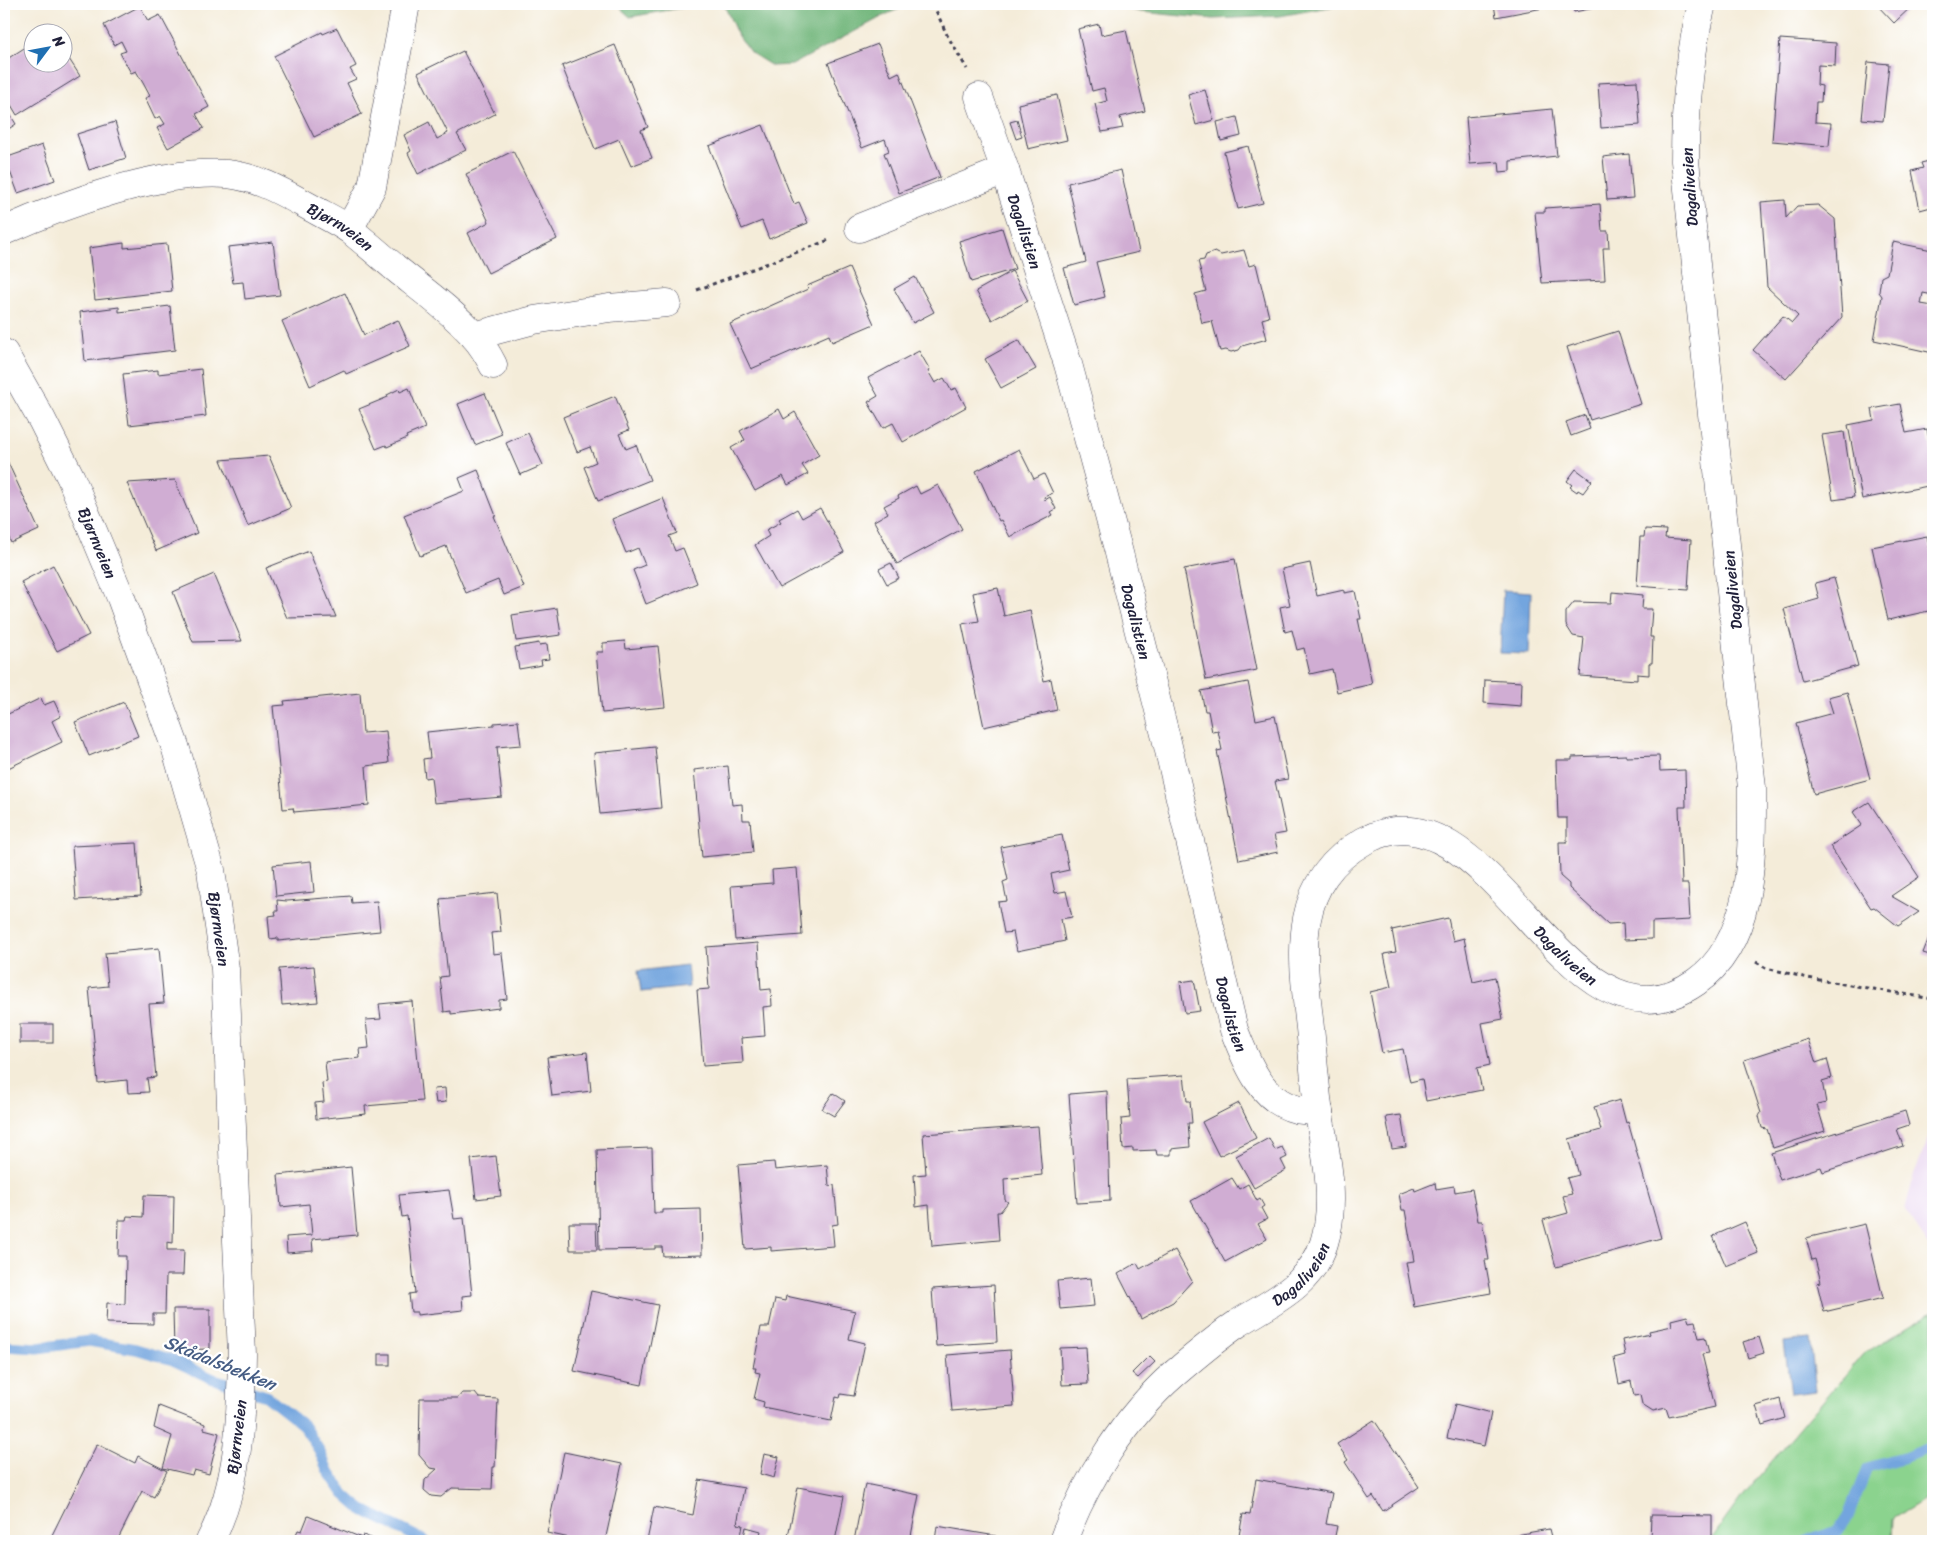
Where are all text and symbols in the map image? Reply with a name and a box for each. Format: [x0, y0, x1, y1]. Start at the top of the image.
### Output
north arrow [22, 22, 72, 72]
text: N [45, 30, 72, 52]
street label: Dagaliveien [1672, 146, 1707, 227]
street label: Dagalistien [999, 190, 1050, 273]
street label: Bjørnveien [301, 194, 380, 259]
street label: Bjørnveien [70, 503, 125, 584]
street label: Dagaliveien [1714, 549, 1751, 631]
street label: Dagalistien [1112, 581, 1160, 663]
street label: Bjørnveien [199, 890, 239, 969]
street label: Dagaliveien [1526, 918, 1604, 994]
street label: Dagalistien [1207, 974, 1256, 1057]
street label: Dagaliveien [1266, 1238, 1338, 1314]
water label: Skådalsbekken [159, 1326, 283, 1401]
street label: Bjørnveien [218, 1398, 256, 1476]

